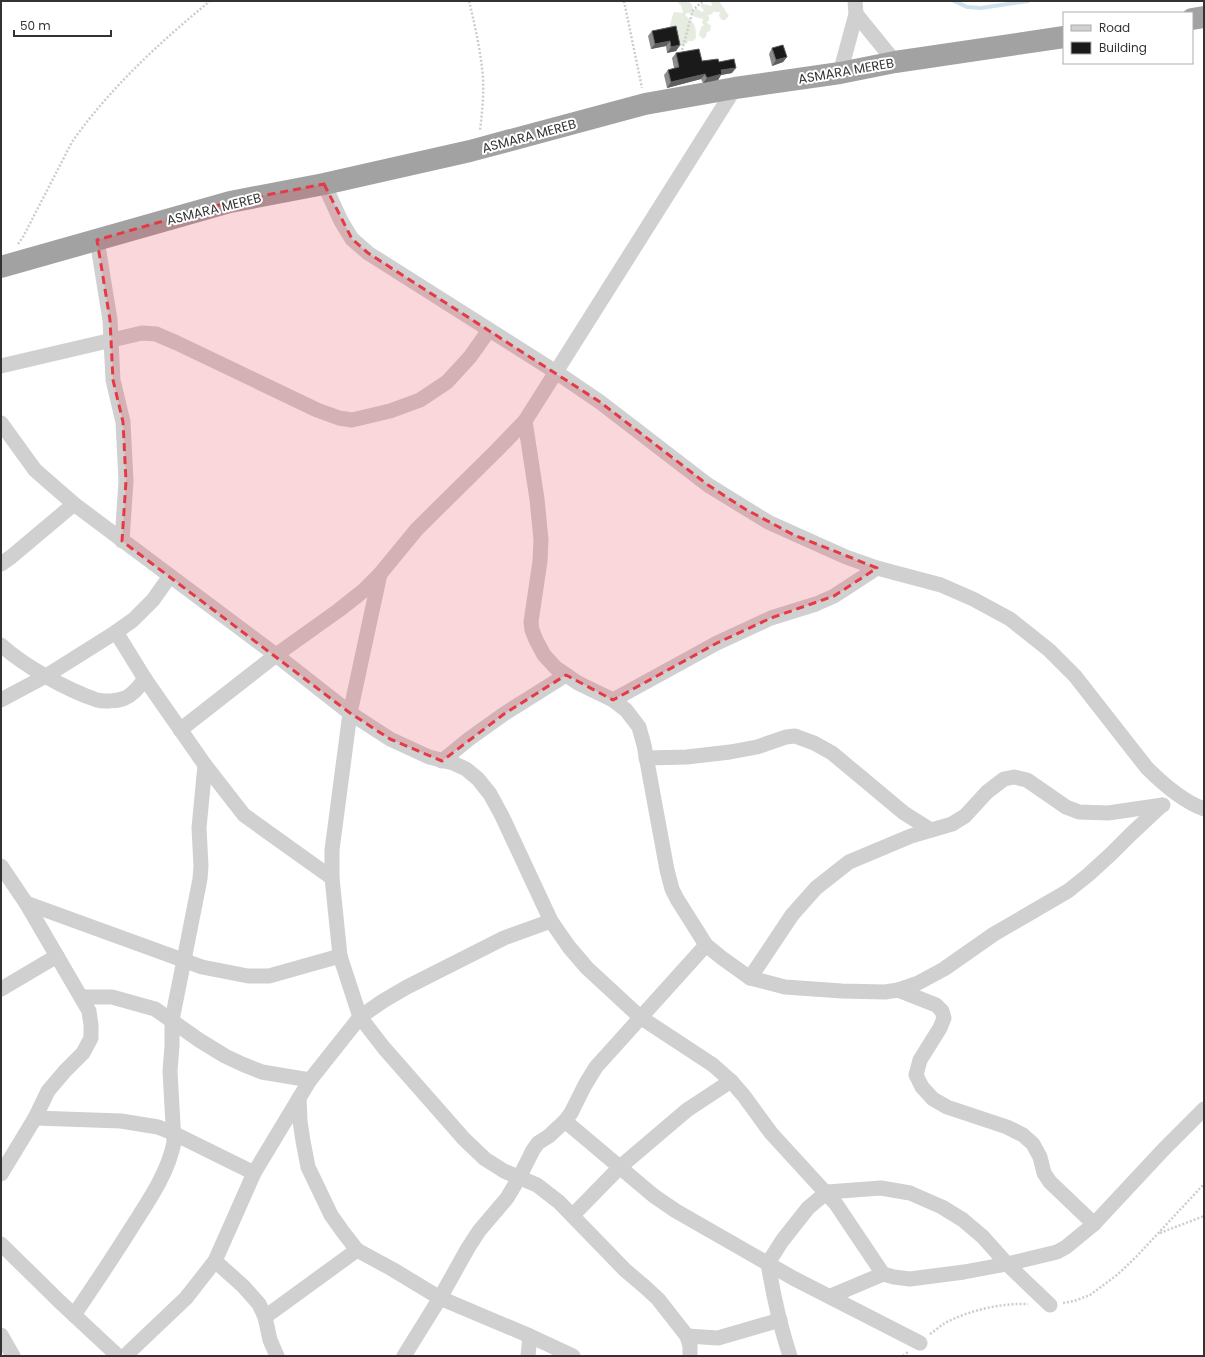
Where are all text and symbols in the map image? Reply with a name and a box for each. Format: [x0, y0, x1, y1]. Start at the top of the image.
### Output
scale bar [14, 12, 111, 38]
legend [1063, 12, 1193, 64]
text: 50 m [20, 17, 51, 34]
text: Road [1099, 19, 1130, 36]
text: Building [1099, 39, 1147, 56]
street label: ASMARA MEREB [797, 53, 895, 89]
street label: ASMARA MEREB [480, 114, 578, 158]
street label: ASMARA MEREB [165, 188, 263, 230]

